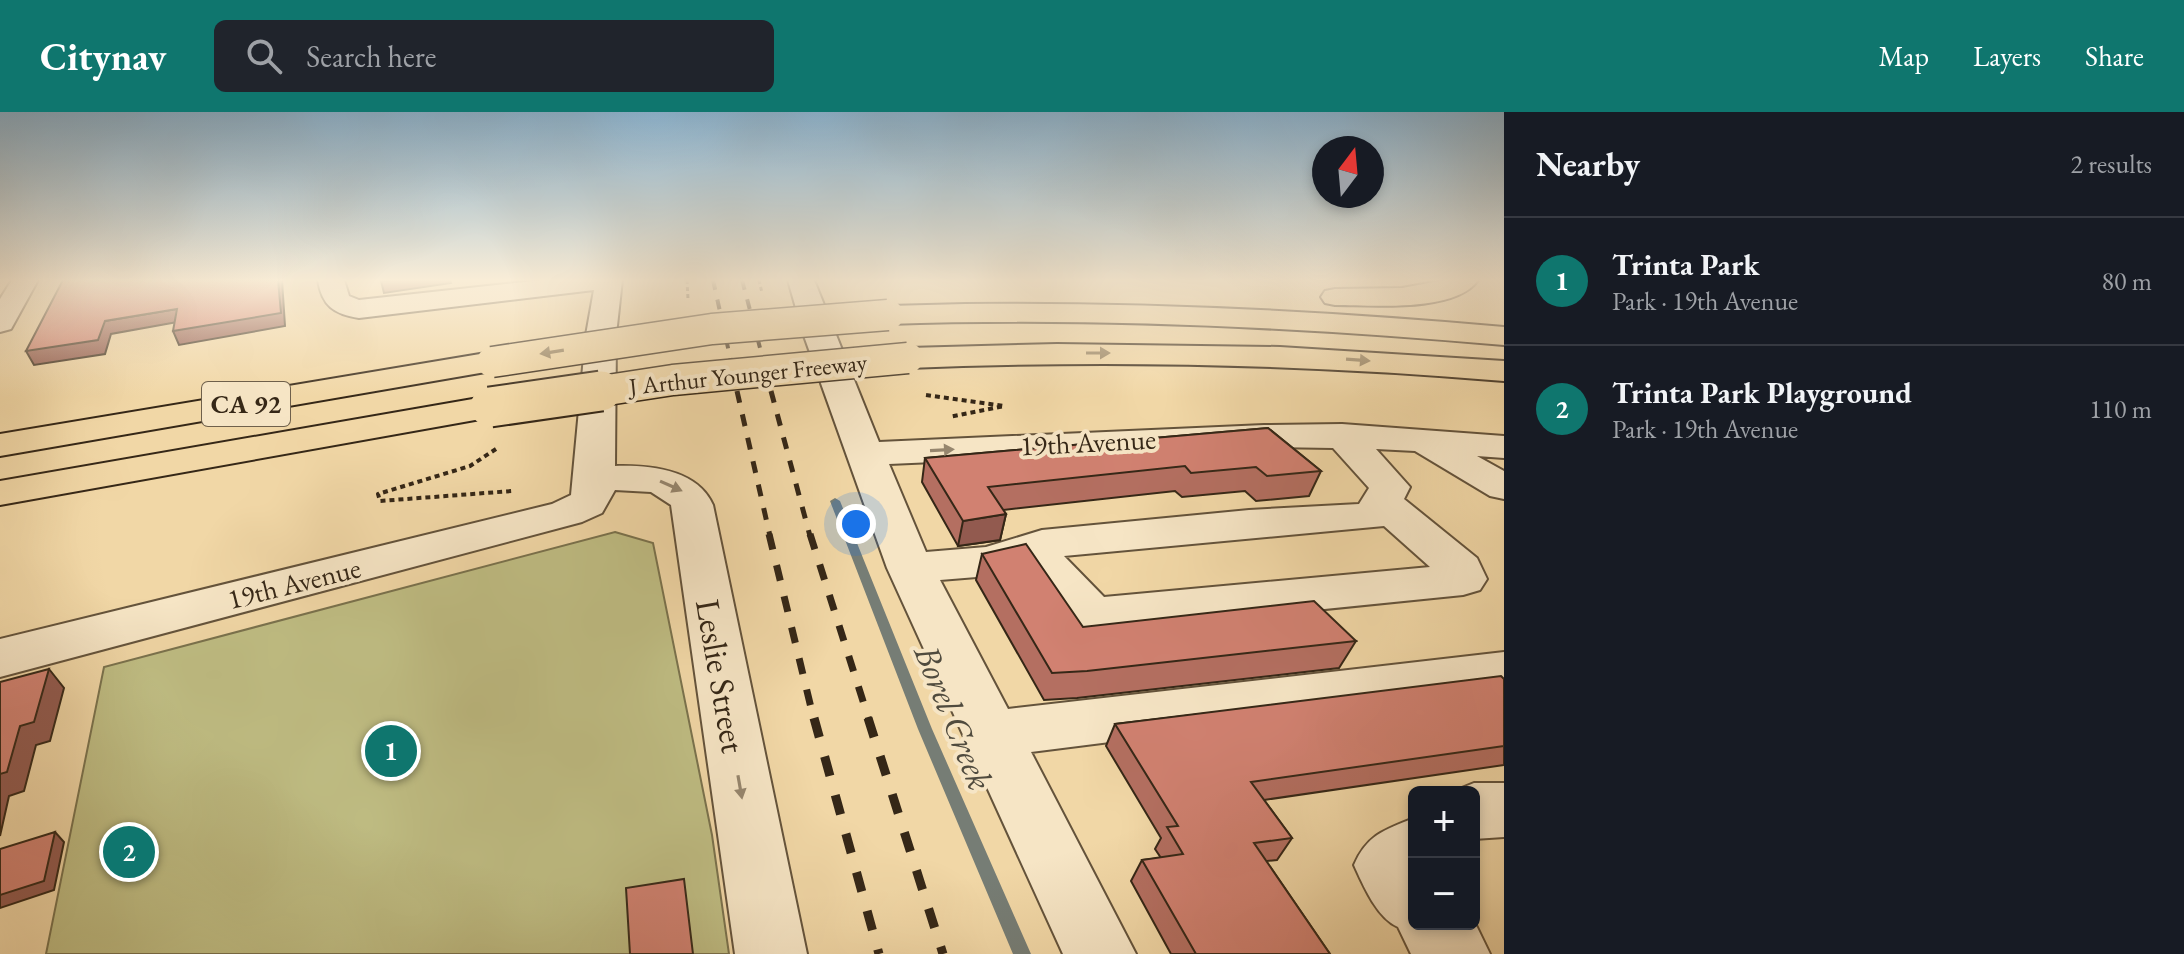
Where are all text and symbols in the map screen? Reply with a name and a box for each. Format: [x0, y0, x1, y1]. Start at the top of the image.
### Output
search box [214, 20, 774, 92]
text: Citynav [40, 32, 166, 81]
icon: search [242, 34, 286, 78]
text: Search here [306, 37, 436, 76]
text: Map [1879, 38, 1929, 74]
text: Layers [1973, 38, 2041, 74]
text: Share [2085, 38, 2144, 74]
north arrow [1312, 136, 1384, 208]
text: Nearby [1536, 142, 1640, 186]
text: 2 results [2071, 147, 2152, 181]
text: Trinta Park [1612, 245, 1760, 284]
text: 1 [1555, 264, 1569, 298]
text: 80 m [2102, 264, 2152, 298]
text: Park · 19th Avenue [1612, 284, 1798, 318]
street label: J Arthur Younger Freeway [626, 346, 869, 402]
one-way arrow [539, 347, 564, 359]
one-way arrow [1086, 347, 1111, 359]
one-way arrow [1346, 354, 1371, 367]
text: Trinta Park Playground [1612, 373, 1912, 412]
road number: CA 92 [202, 382, 290, 426]
text: 2 [1555, 392, 1569, 426]
text: 110 m [2089, 392, 2152, 426]
text: Park · 19th Avenue [1612, 412, 1798, 446]
street label: 19th Avenue [1019, 420, 1157, 464]
one-way arrow [930, 443, 955, 456]
one-way arrow [659, 479, 683, 493]
your location [836, 504, 876, 544]
street label: 19th Avenue [224, 549, 364, 617]
street label: Leslie Street [686, 596, 756, 757]
water label: Borel Creek [903, 636, 1004, 797]
pin: 1 [365, 721, 417, 781]
one-way arrow [734, 775, 746, 800]
map controls [1408, 786, 1480, 930]
button: + [1408, 786, 1480, 858]
pin: 2 [103, 822, 155, 882]
button: − [1408, 858, 1480, 930]

